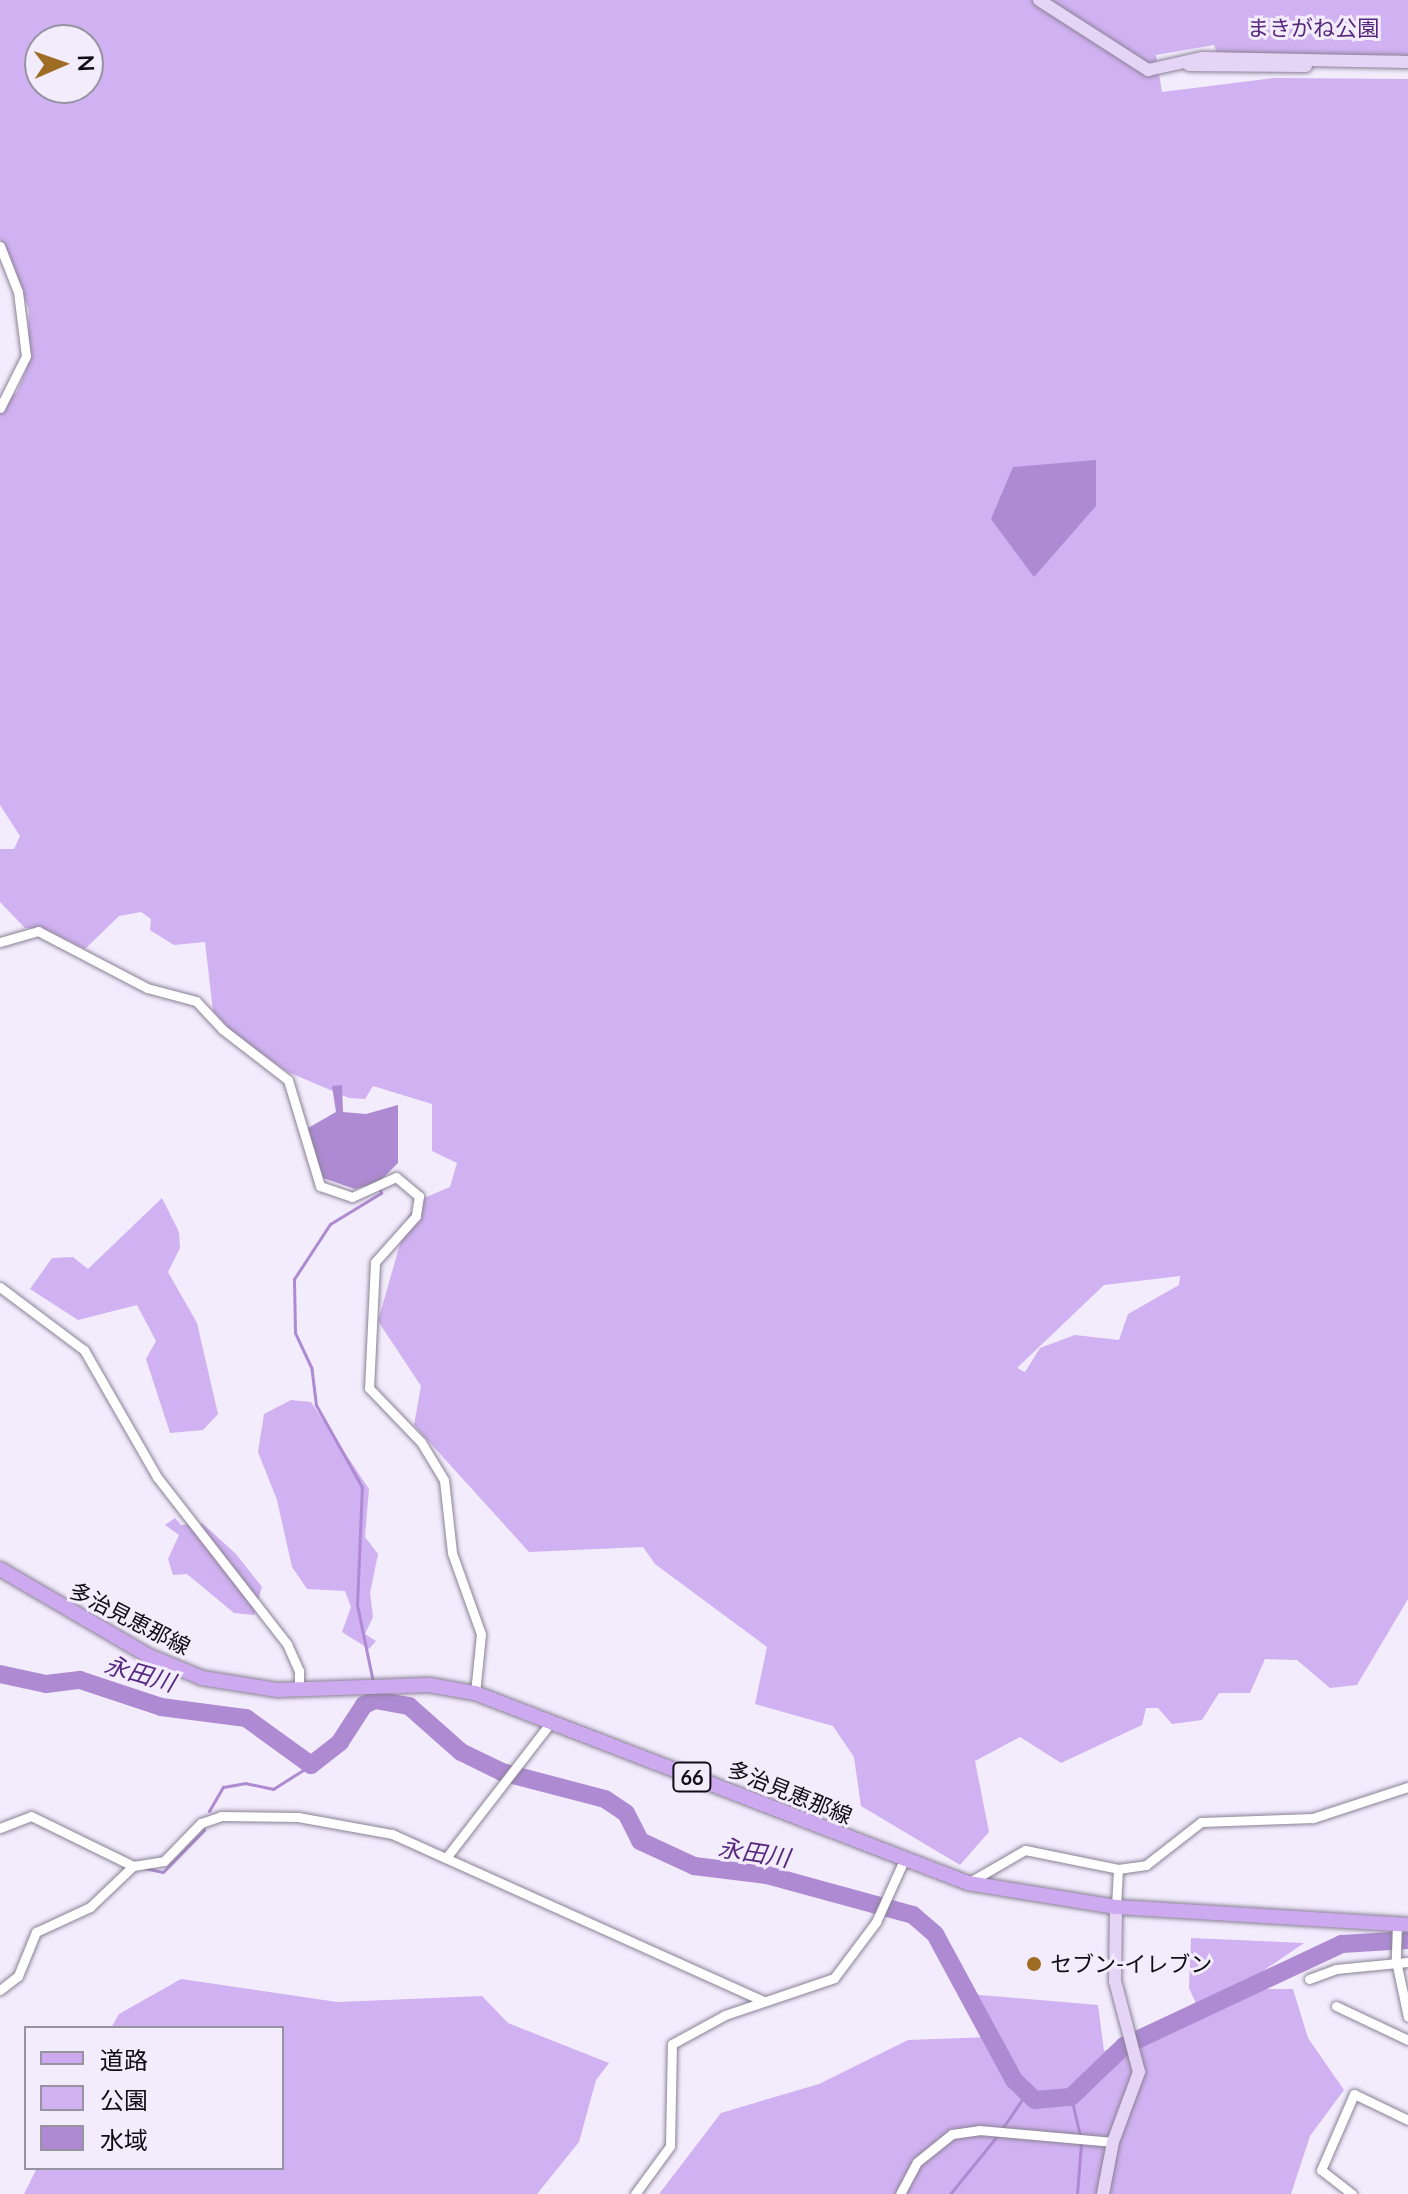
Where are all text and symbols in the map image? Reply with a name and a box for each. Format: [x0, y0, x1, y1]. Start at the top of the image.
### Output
park label: まきがね公園 [1247, 15, 1379, 41]
north arrow [24, 24, 104, 104]
text: N [73, 54, 100, 72]
street label: 多治見恵那線 [65, 1576, 195, 1660]
water label: 永田川 [101, 1649, 179, 1697]
street label: 多治見恵那線 [724, 1755, 856, 1829]
road number: 66 [672, 1761, 712, 1793]
water label: 永田川 [716, 1832, 792, 1872]
place label: セブン-イレブン [1050, 1951, 1212, 1977]
marker: セブン-イレブン [1025, 1955, 1043, 1973]
legend [24, 2026, 284, 2170]
text: 道路 [100, 2045, 148, 2074]
text: 公園 [100, 2085, 148, 2114]
text: 水域 [100, 2125, 148, 2154]

